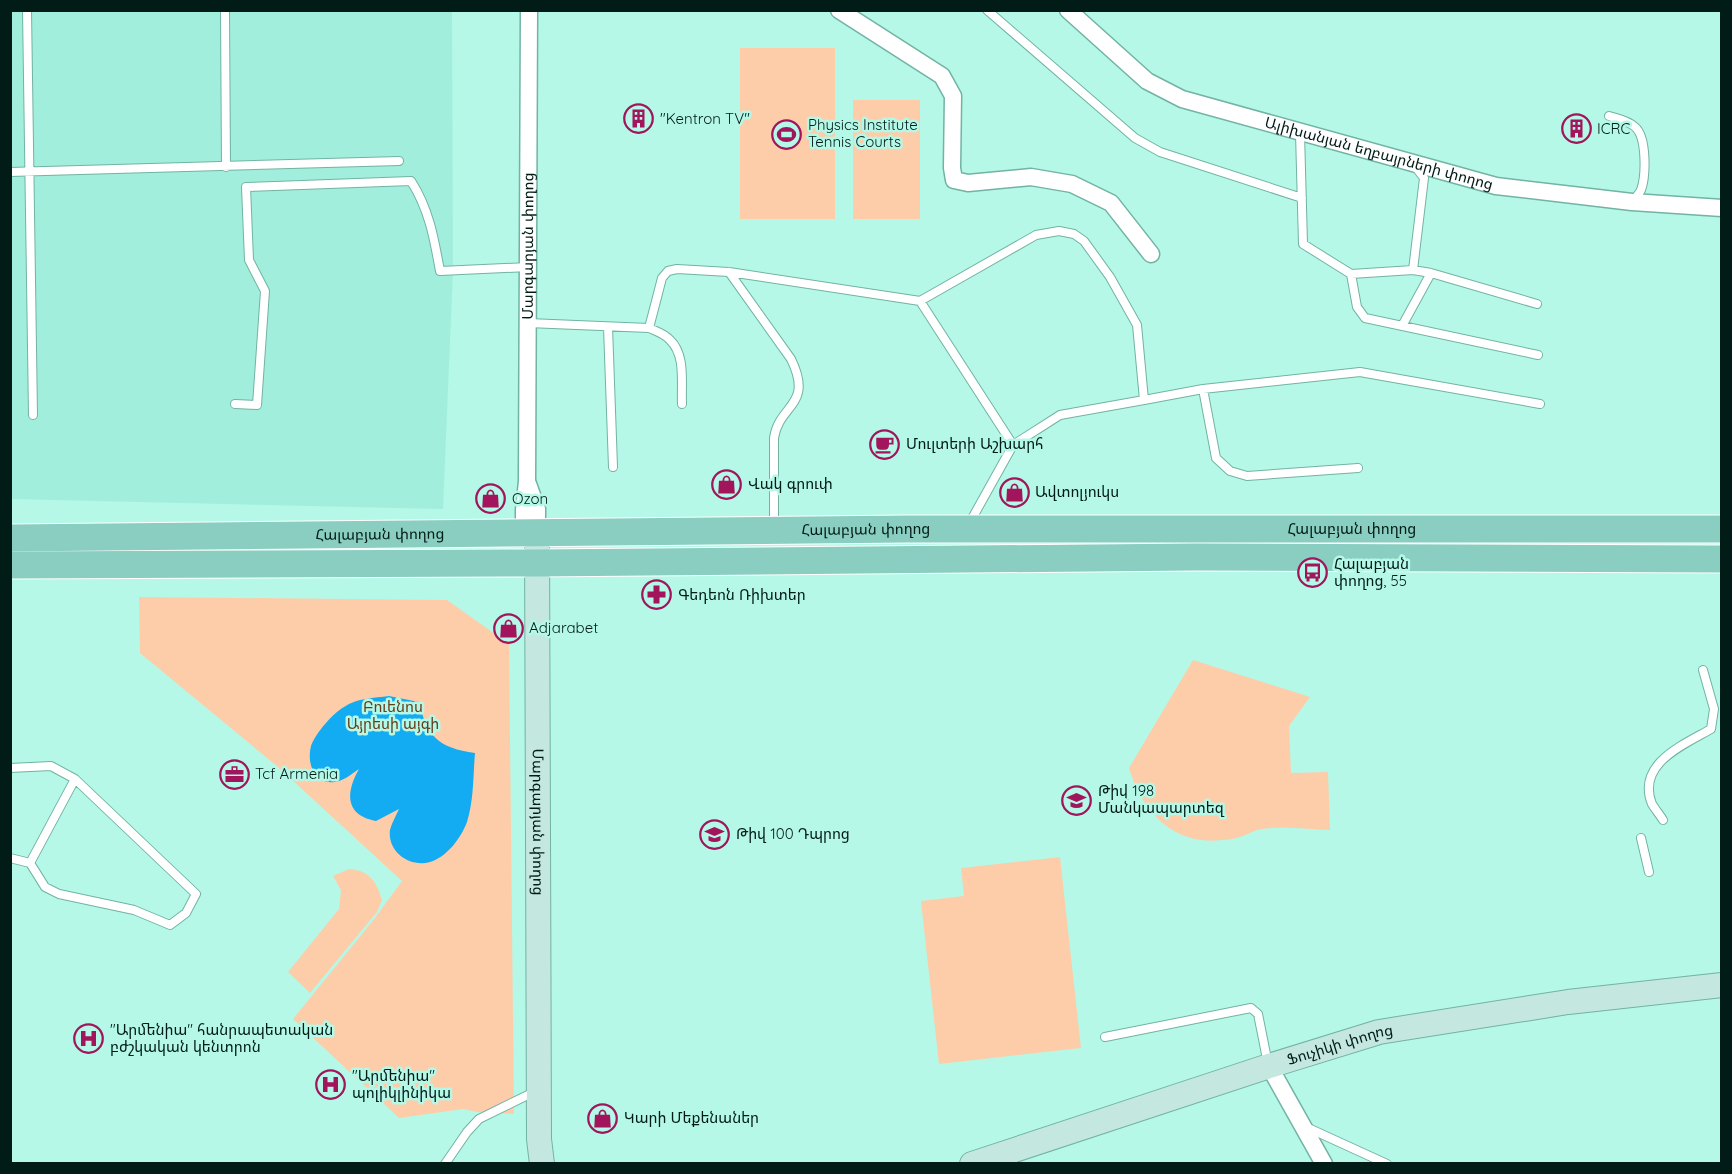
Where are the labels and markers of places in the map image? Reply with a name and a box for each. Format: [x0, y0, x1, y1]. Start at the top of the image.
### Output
building icon: "Kentron TV" [623, 103, 655, 135]
place label: "Kentron TV" [660, 109, 750, 128]
building icon: ICRC [1560, 113, 1592, 145]
place label: Physics Institute Tennis Courts [808, 115, 918, 151]
sports icon: Physics Institute Tennis Courts [771, 118, 803, 150]
place label: ICRC [1597, 119, 1630, 138]
cafe icon: Մուլտերի Աշխարհ [869, 428, 901, 460]
place label: Մուլտերի Աշխարհ [906, 434, 1044, 453]
shop icon: Վակ գրուփ [711, 468, 743, 500]
place label: Վակ գրուփ [748, 474, 833, 493]
shop icon: Ավտոլյուկս [998, 476, 1030, 508]
place label: Ավտոլյուկս [1035, 482, 1119, 501]
shop icon: Ozon [475, 483, 507, 515]
place label: Ozon [512, 489, 548, 508]
place label: Հալաբյան փողոց, 55 [1334, 554, 1409, 590]
bus stop icon: Հալաբյան փողոց, 55 [1297, 557, 1329, 589]
pharmacy icon: Գեդեոն Ռիխտեր [641, 579, 673, 611]
place label: Գեդեոն Ռիխտեր [678, 585, 806, 604]
shop icon: Adjarabet [492, 612, 524, 644]
place label: Adjarabet [529, 618, 598, 637]
office icon: Tcf Armenia [218, 758, 250, 790]
place label: Tcf Armenia [255, 764, 338, 783]
place label: Թիվ 198 Մանկապարտեզ [1098, 781, 1225, 817]
school or university icon: Թիվ 198 Մանկապարտեզ [1061, 784, 1093, 816]
school or university icon: Թիվ 100 Դպրոց [699, 818, 731, 850]
place label: Թիվ 100 Դպրոց [736, 824, 850, 843]
place label: "Արմենիա" հանրապետական բժշկական կենտրոն [110, 1020, 333, 1056]
hospital icon: "Արմենիա" հանրապետական բժշկական կենտրոն [73, 1023, 105, 1055]
place label: "Արմենիա" պոլիկլինիկա [352, 1066, 451, 1102]
hospital icon: "Արմենիա" պոլիկլինիկա [315, 1069, 347, 1101]
shop icon: Կարի Մեքենաներ [587, 1102, 619, 1134]
place label: Կարի Մեքենաներ [624, 1108, 759, 1127]

